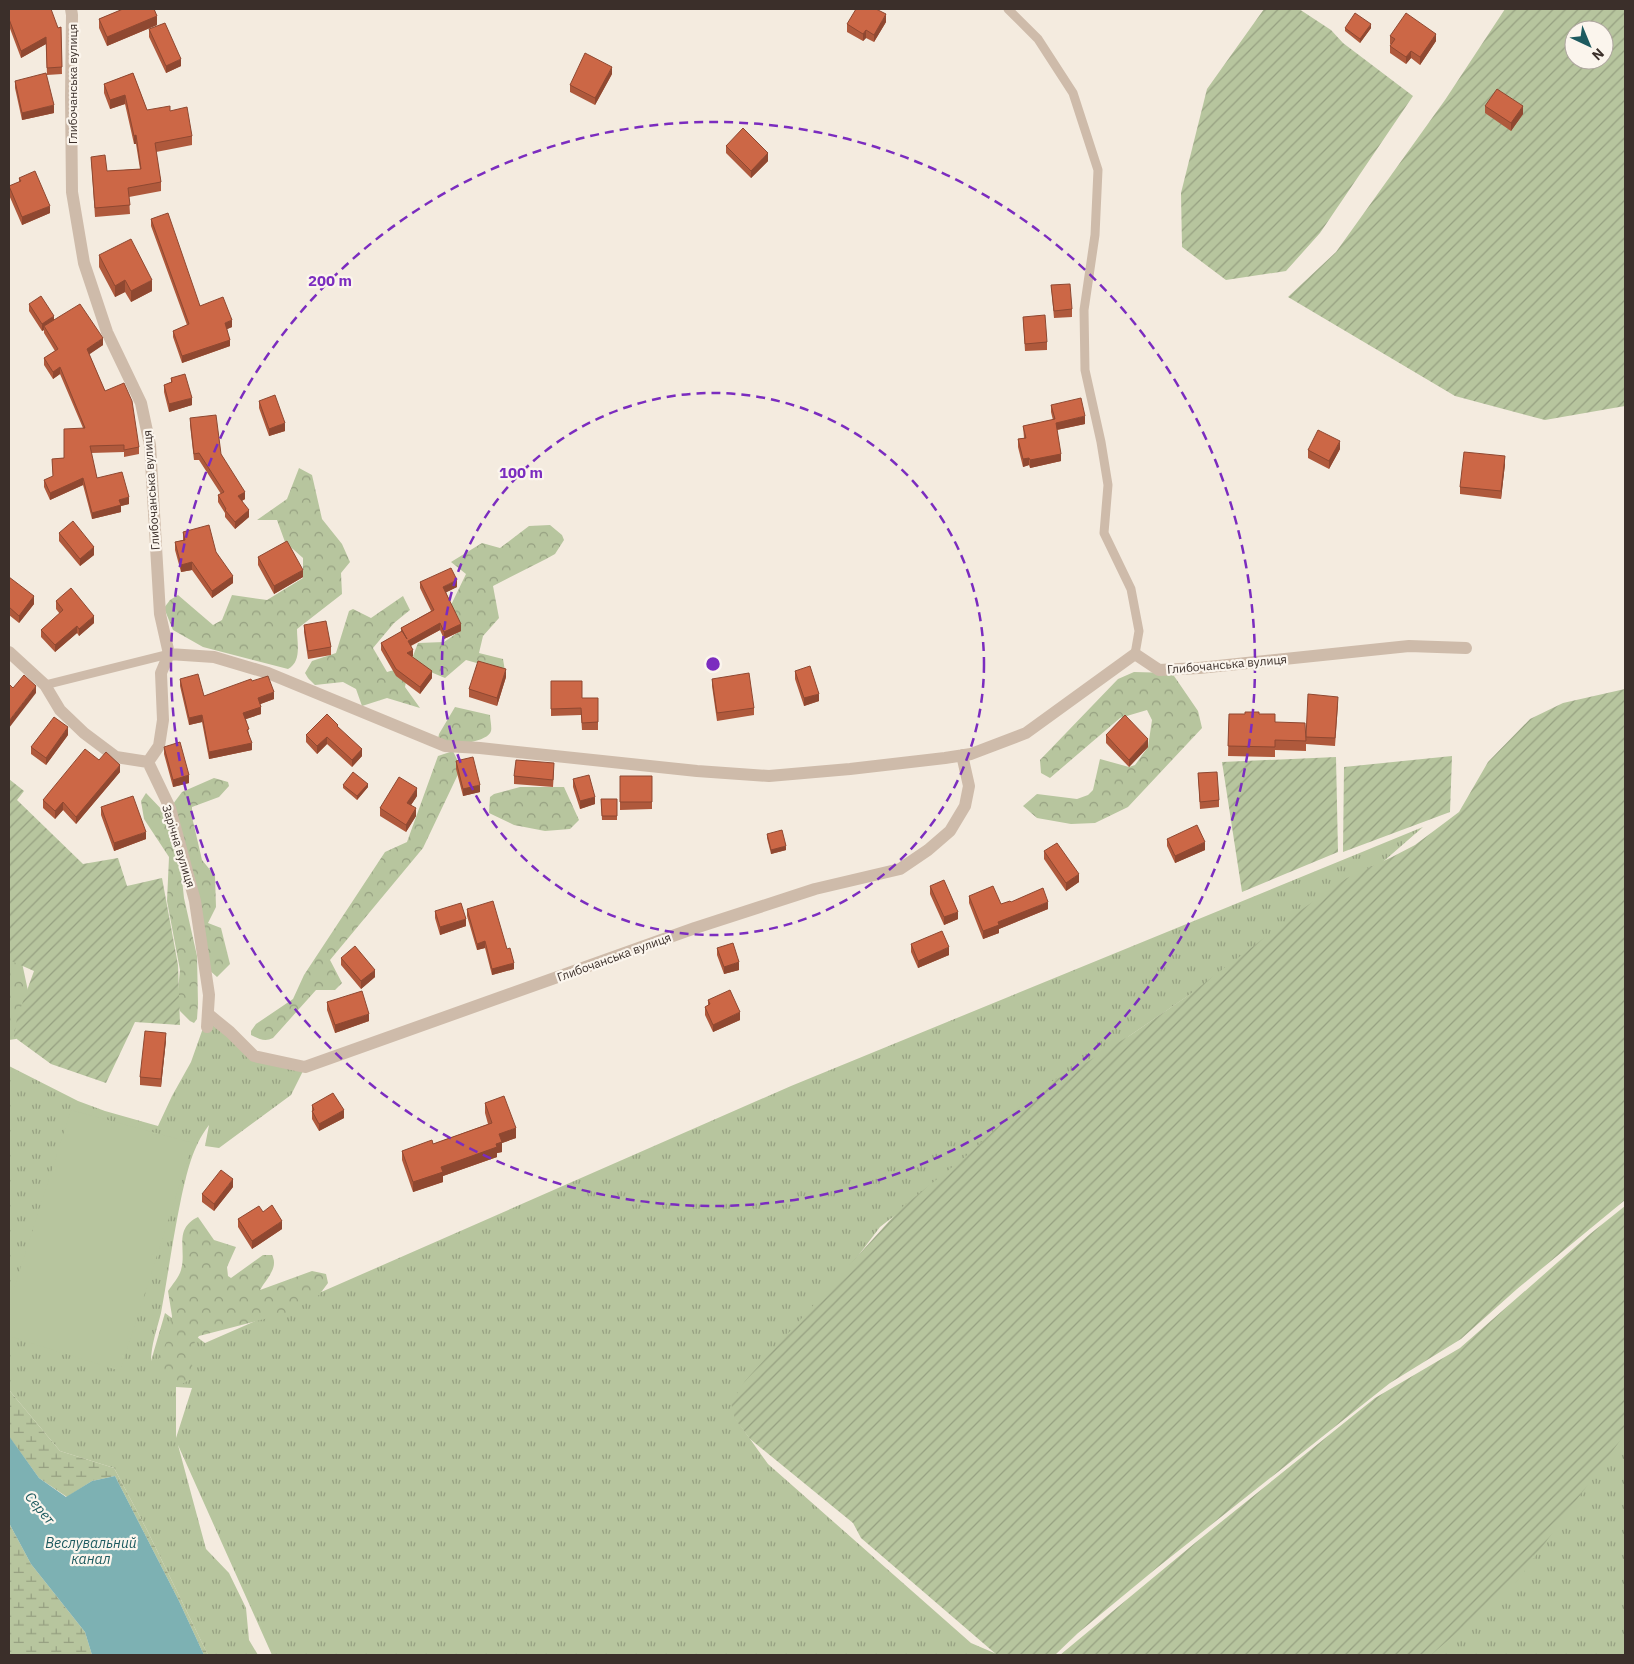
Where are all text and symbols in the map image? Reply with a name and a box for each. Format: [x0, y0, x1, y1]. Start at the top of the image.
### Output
north arrow [1564, 20, 1614, 70]
street label: Глибочанська вулиця [65, 24, 80, 144]
text: N [1588, 44, 1608, 64]
text: 200 m [308, 271, 352, 290]
street label: Глибочанська вулиця [139, 430, 163, 550]
text: 100 m [499, 463, 543, 482]
street label: Глибочанська вулиця [1166, 651, 1288, 677]
centre of rings [704, 655, 722, 673]
street label: Зарічна вулиця [159, 803, 199, 889]
street label: Глибочанська вулиця [555, 929, 673, 985]
water label: Серет [21, 1488, 59, 1528]
water label: Веслувальний канал [45, 1534, 137, 1568]

